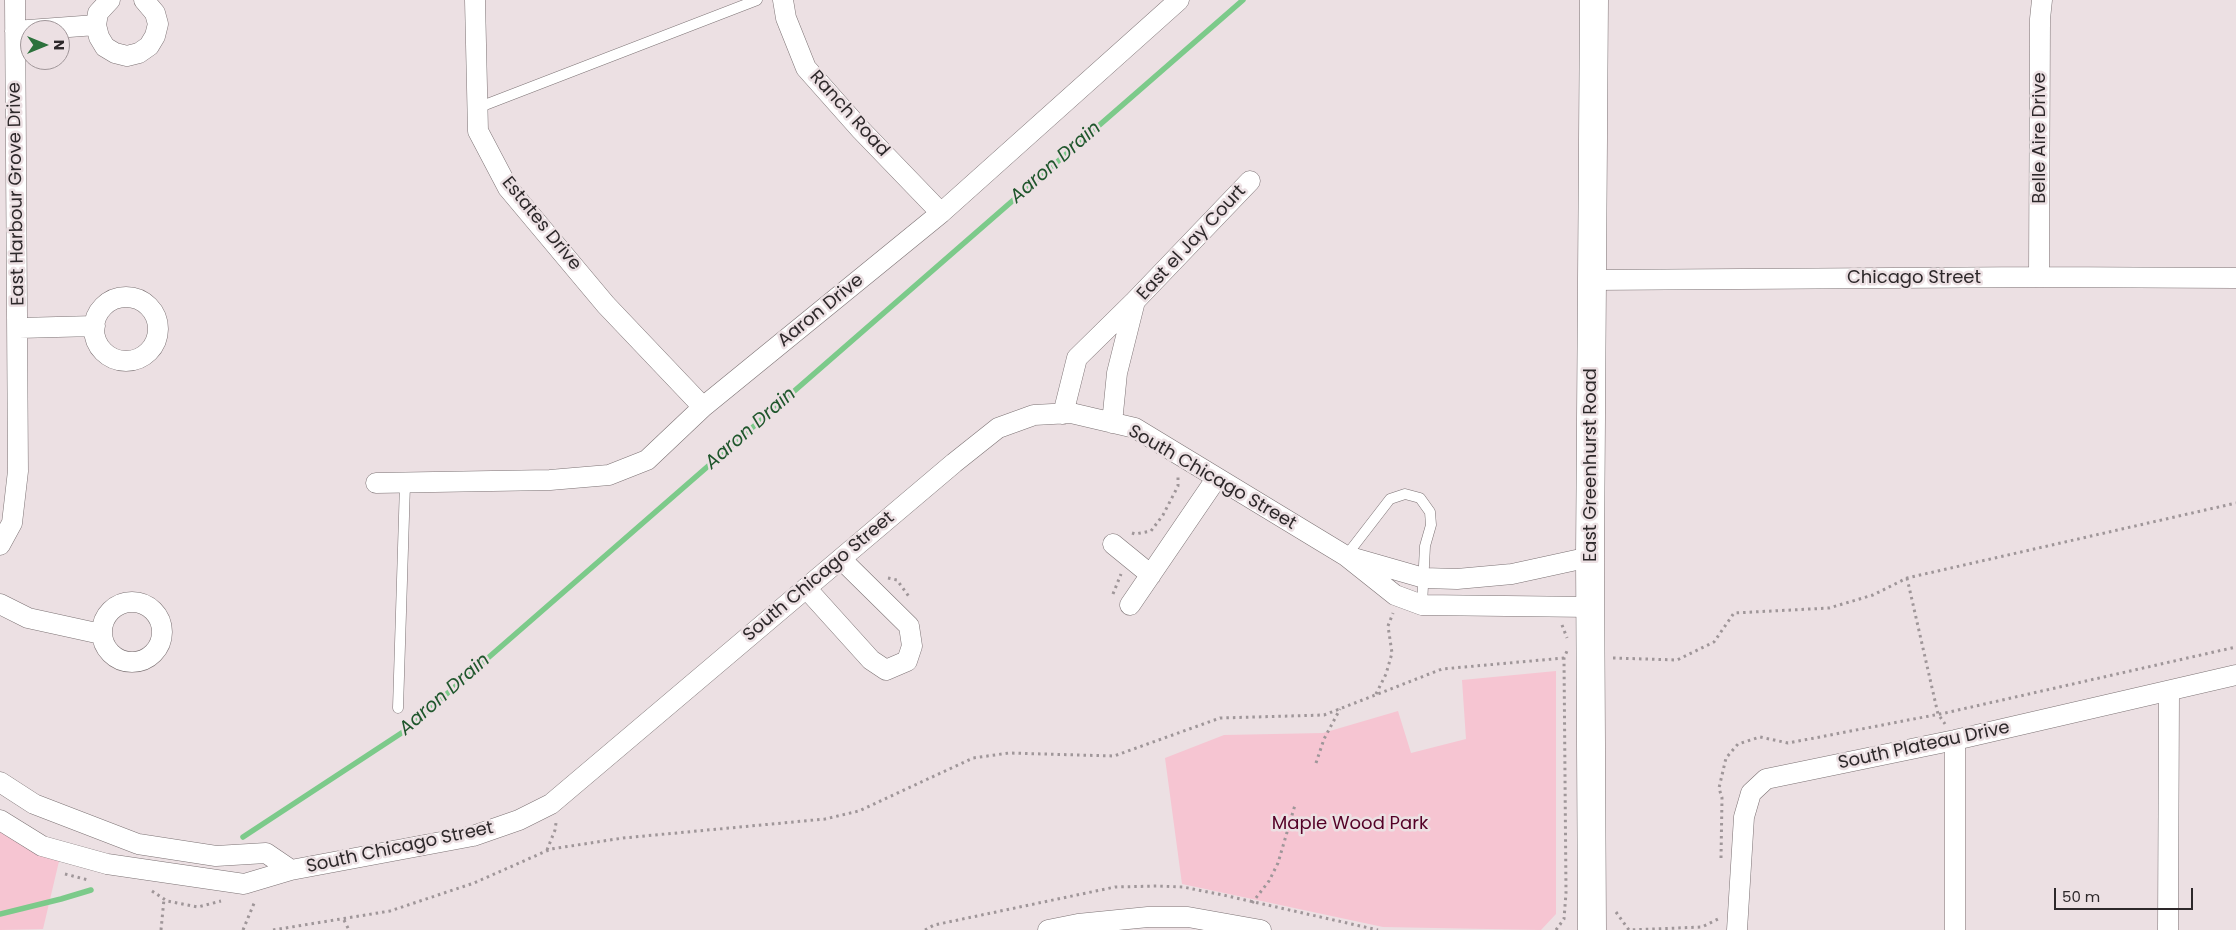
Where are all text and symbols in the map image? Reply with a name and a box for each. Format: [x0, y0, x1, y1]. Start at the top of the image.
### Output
north arrow [20, 20, 70, 70]
text: N [49, 40, 69, 50]
street label: Ranch Road [805, 66, 893, 162]
street label: Belle Aire Drive [2029, 72, 2051, 204]
street label: East Harbour Grove Drive [4, 82, 30, 306]
water label: Aaron Drain [1006, 117, 1106, 209]
street label: Estates Drive [497, 173, 585, 275]
street label: East el Jay Court [1133, 181, 1251, 305]
street label: Chicago Street [1847, 267, 1981, 289]
street label: Aaron Drive [774, 270, 868, 352]
street label: East Greenhurst Road [1580, 368, 1602, 562]
water label: Aaron Drain [701, 383, 801, 475]
street label: South Chicago Street [1124, 421, 1300, 535]
street label: South Chicago Street [739, 507, 899, 647]
water label: Aaron Drain [395, 649, 495, 741]
street label: South Plateau Drive [1836, 717, 2012, 775]
park label: Maple Wood Park [1272, 813, 1428, 835]
street label: South Chicago Street [305, 818, 495, 878]
scale bar [2056, 878, 2195, 910]
text: 50 m [2062, 886, 2100, 907]

